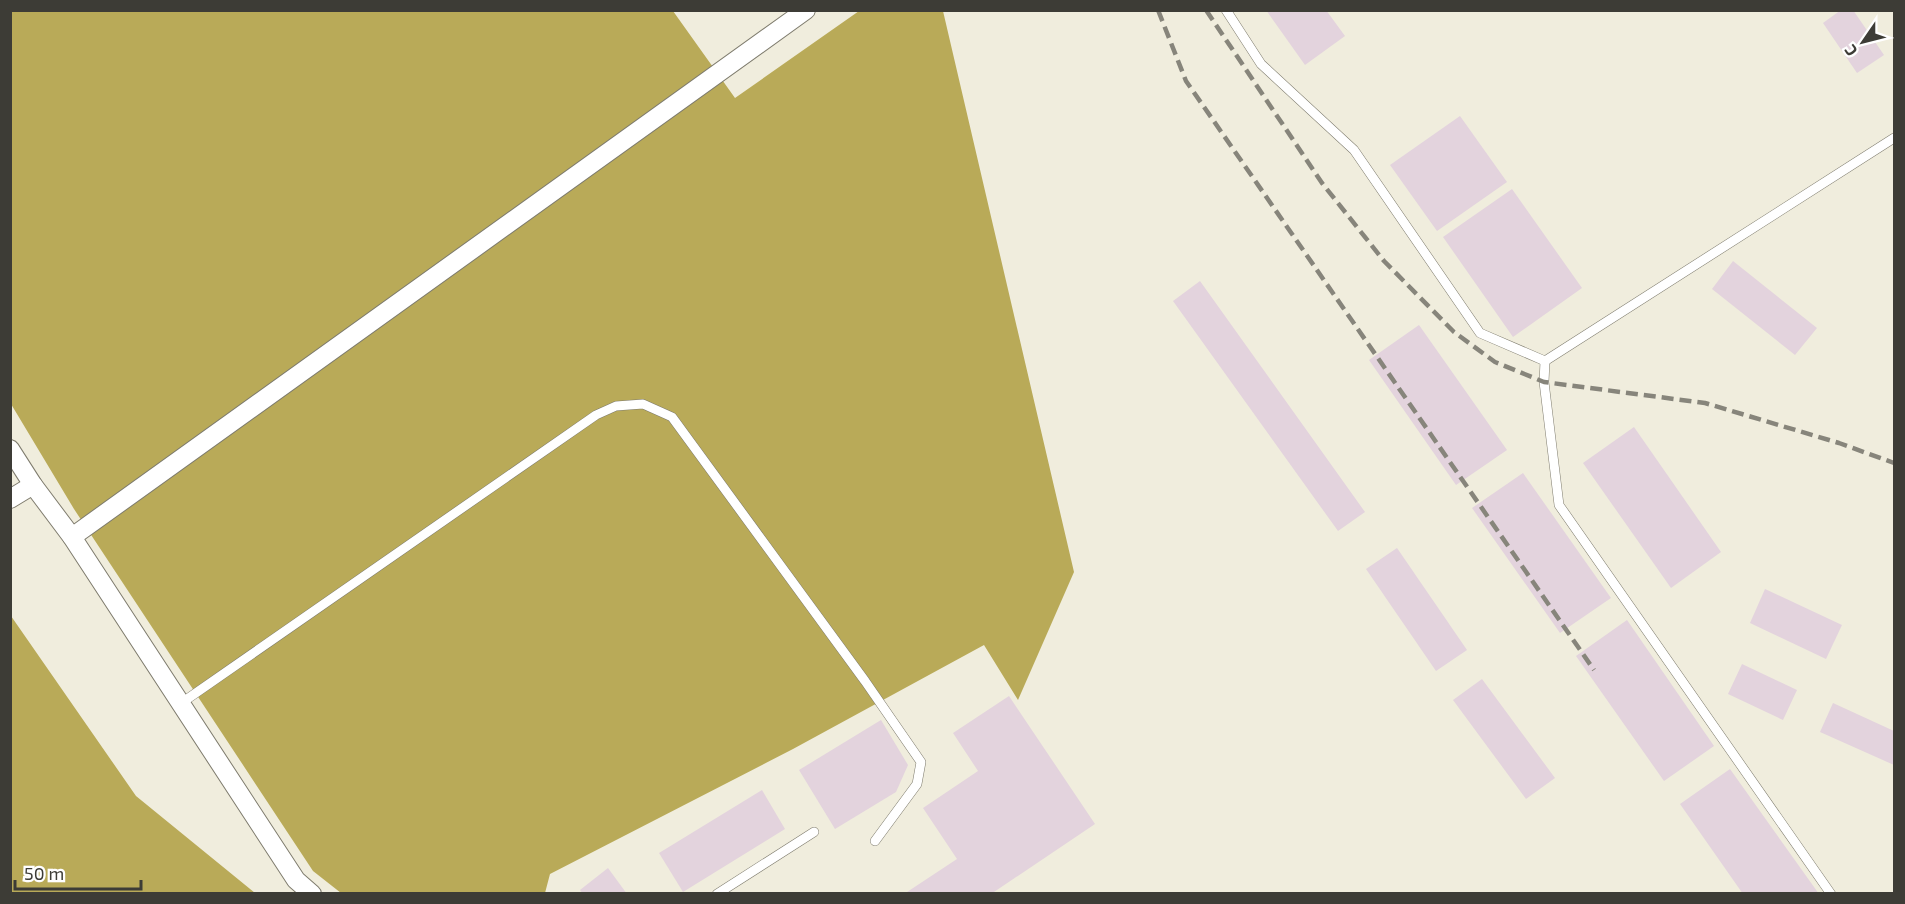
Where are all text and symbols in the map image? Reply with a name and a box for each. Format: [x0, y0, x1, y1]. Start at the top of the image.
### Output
north arrow [1833, 12, 1893, 72]
text: С [1840, 42, 1861, 60]
scale bar [15, 853, 141, 891]
text: 50 m [24, 862, 64, 884]

